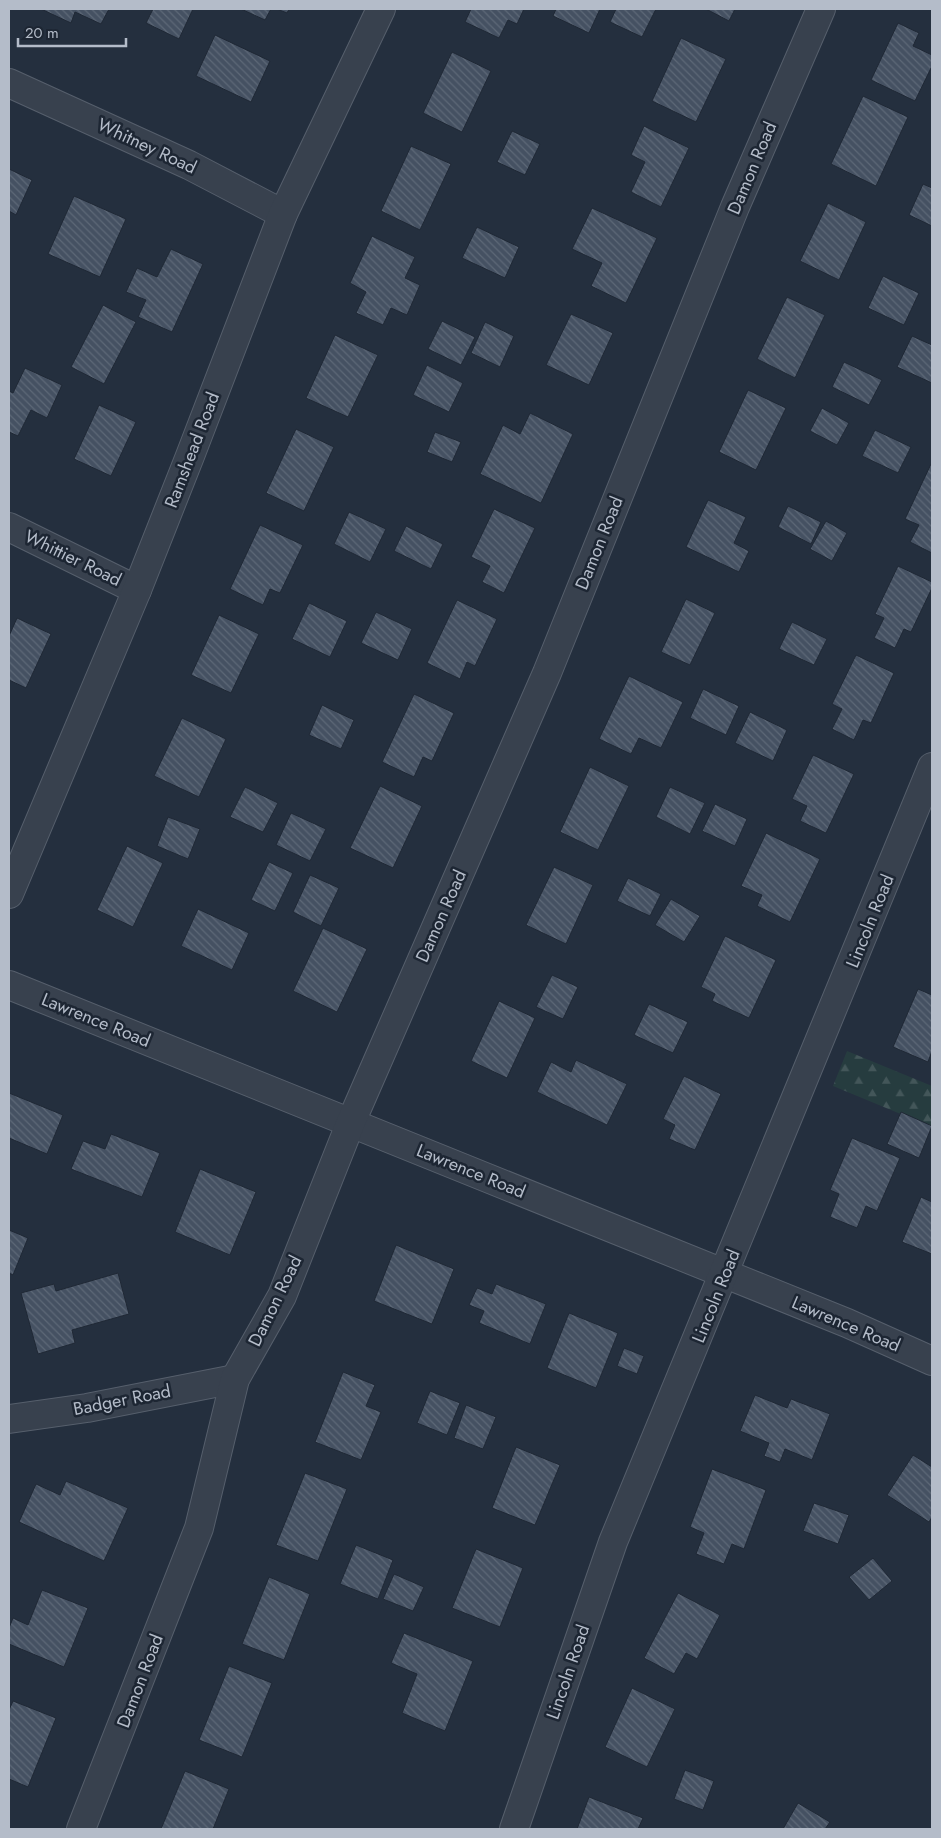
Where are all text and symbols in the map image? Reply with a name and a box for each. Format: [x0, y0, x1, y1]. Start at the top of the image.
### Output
scale bar [18, 15, 125, 47]
text: 20 m [25, 22, 59, 44]
street label: Whitney Road [93, 112, 201, 180]
street label: Damon Road [721, 118, 783, 218]
street label: Ramshead Road [158, 388, 226, 512]
street label: Damon Road [569, 492, 629, 594]
street label: Whittier Road [20, 523, 126, 593]
street label: Damon Road [409, 866, 473, 966]
street label: Lincoln Road [840, 870, 900, 972]
street label: Lawrence Road [38, 986, 154, 1054]
street label: Lawrence Road [413, 1137, 529, 1205]
street label: Lincoln Road [686, 1245, 746, 1347]
street label: Damon Road [242, 1251, 308, 1351]
street label: Lawrence Road [788, 1289, 904, 1359]
street label: Badger Road [71, 1378, 173, 1422]
street label: Lincoln Road [540, 1621, 596, 1723]
street label: Damon Road [110, 1630, 170, 1732]

